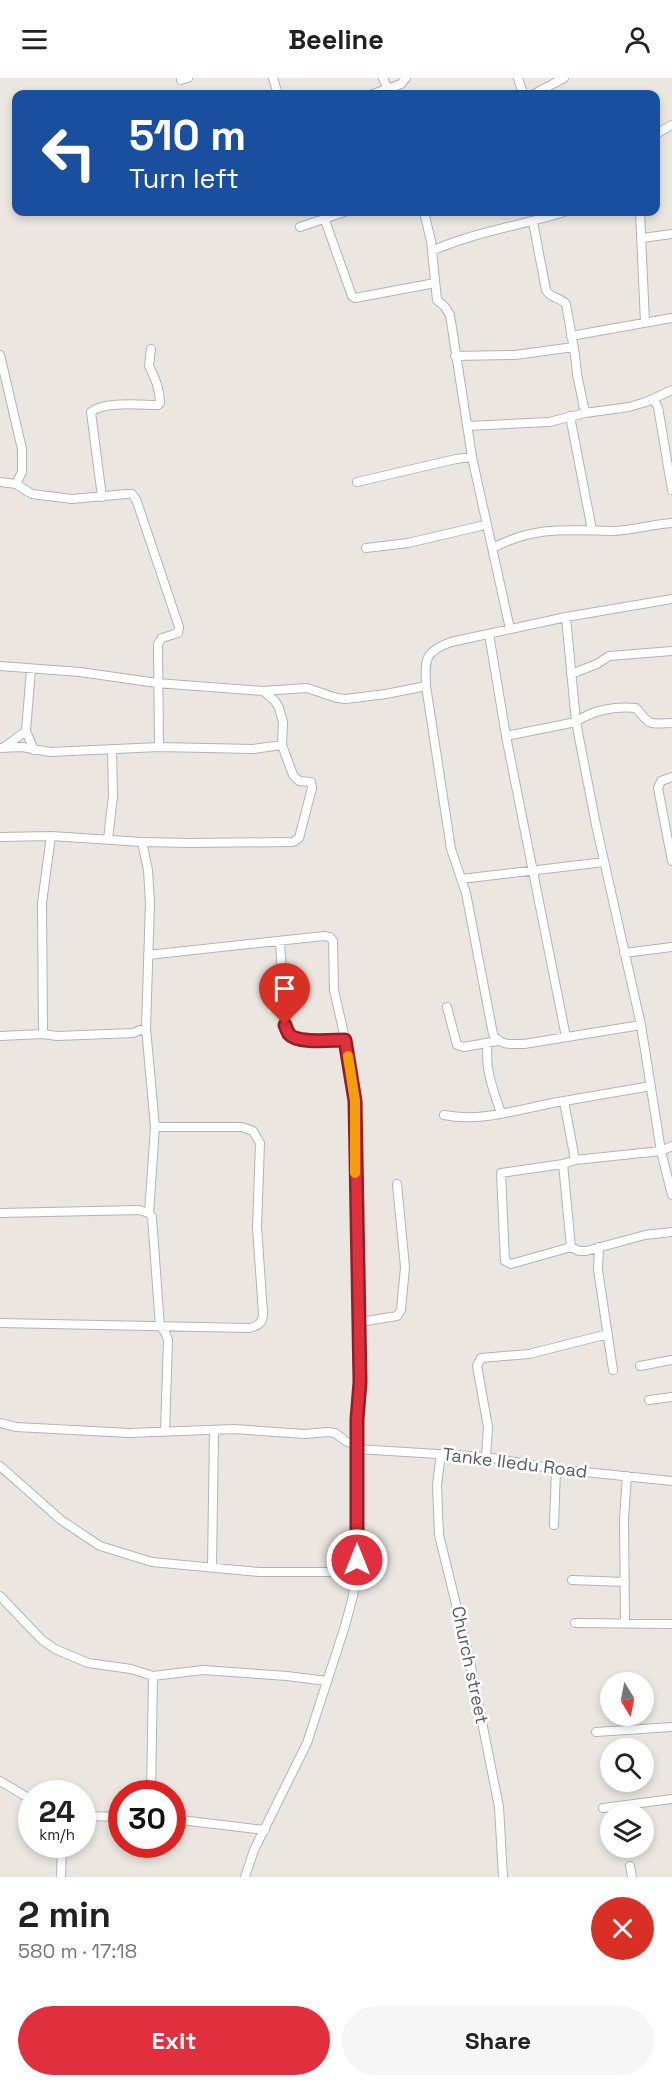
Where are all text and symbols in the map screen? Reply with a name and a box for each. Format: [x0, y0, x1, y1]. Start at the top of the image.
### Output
text: Beeline [288, 22, 384, 57]
icon: menu [18, 23, 51, 56]
icon: person [621, 23, 654, 56]
text: 510 m [129, 109, 246, 162]
icon: left [30, 114, 108, 192]
text: Turn left [129, 161, 239, 196]
pin [259, 963, 310, 1025]
icon: arrive [268, 972, 301, 1005]
street label: Tanke Iledu Road [441, 1442, 589, 1483]
position arrow [325, 1528, 389, 1592]
street label: Church street [447, 1604, 494, 1726]
north arrow [600, 1672, 654, 1726]
map controls [600, 1672, 654, 1858]
button: search [600, 1738, 654, 1792]
speed limit sign: 30 [108, 1780, 186, 1858]
text: 24 [39, 1792, 75, 1831]
button: layers [600, 1804, 654, 1858]
text: km/h [39, 1825, 75, 1844]
text: 2 min [18, 1892, 111, 1938]
button: close [591, 1897, 654, 1960]
text: 580 m · 17:18 [18, 1938, 137, 1964]
button: Exit [18, 2006, 330, 2075]
button: Share [342, 2006, 654, 2075]

